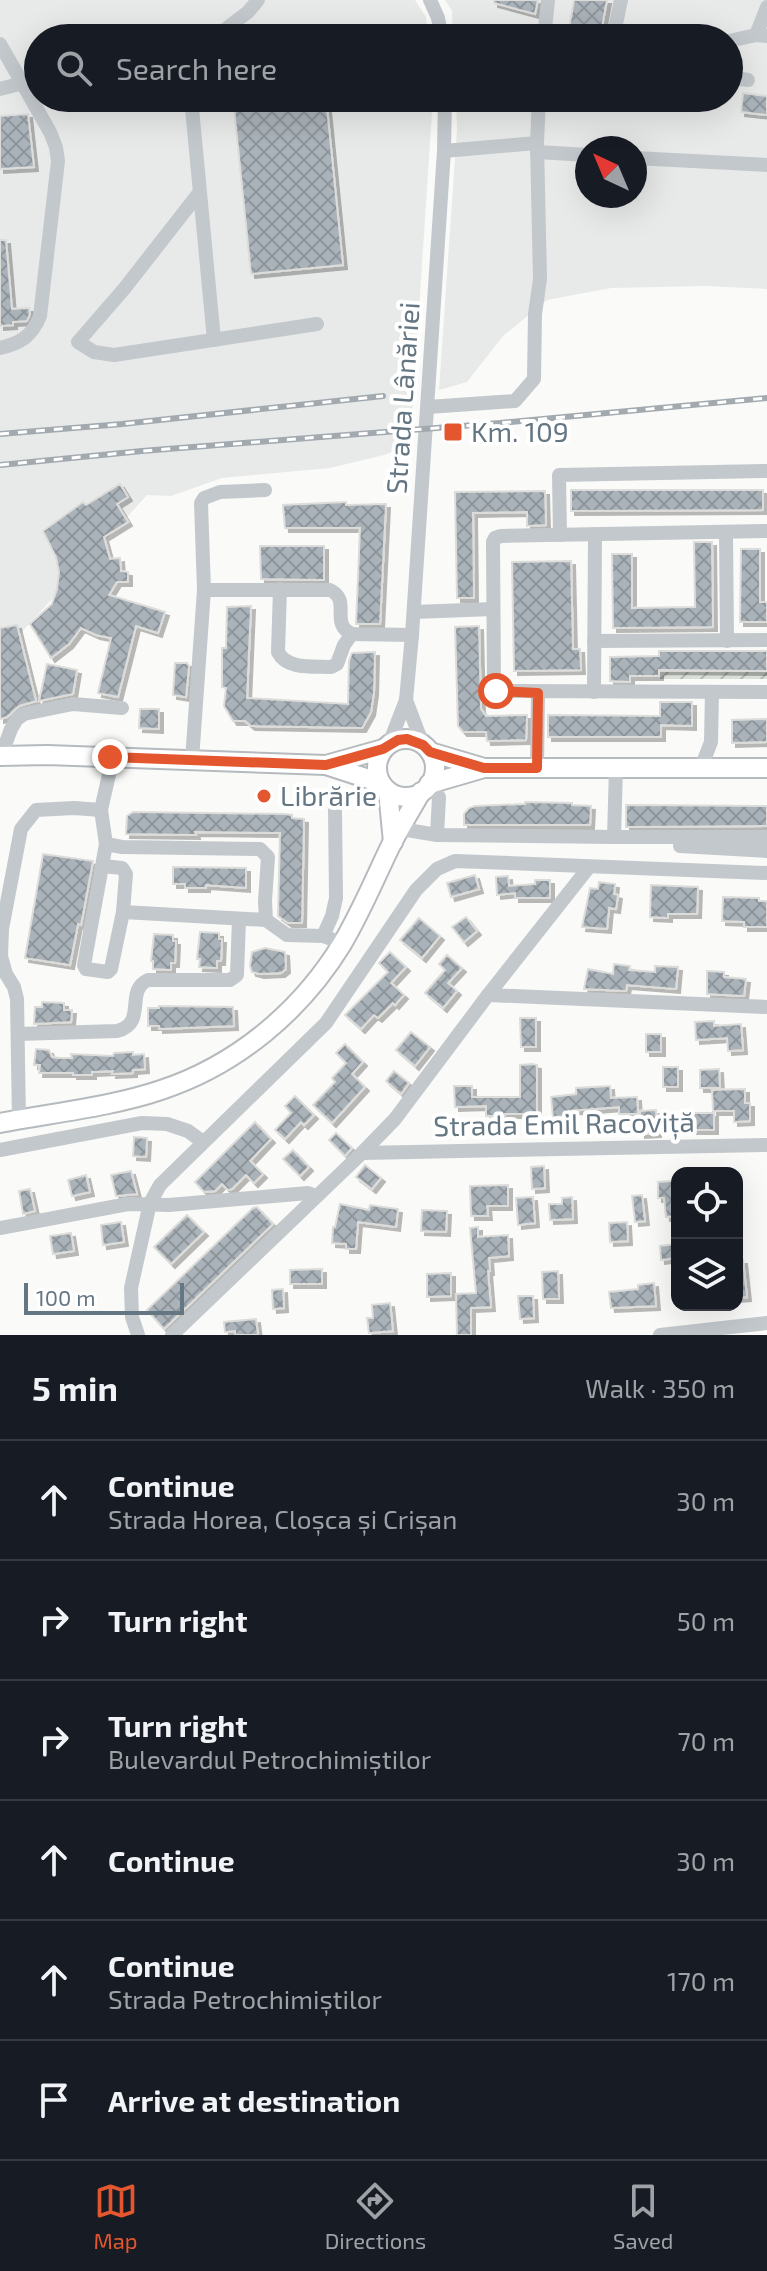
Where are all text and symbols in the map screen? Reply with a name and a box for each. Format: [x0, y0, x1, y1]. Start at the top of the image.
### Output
search box [24, 24, 743, 112]
icon: search [52, 46, 96, 90]
text: Search here [116, 50, 277, 86]
north arrow [575, 136, 647, 208]
street label: Strada Lânăriei [378, 301, 426, 495]
place label: Km. 109 [471, 414, 569, 448]
marker: Km. 109 [442, 421, 464, 443]
route start [478, 673, 514, 709]
route end [92, 739, 128, 775]
place label: Librărie [280, 778, 377, 812]
marker: Librărie [255, 787, 273, 805]
street label: Strada Emil Racoviță [433, 1104, 695, 1144]
map controls [671, 1167, 743, 1311]
button: locate [671, 1167, 743, 1239]
button: layers [671, 1239, 743, 1311]
scale bar [24, 1279, 184, 1315]
text: 100 m [36, 1284, 95, 1310]
text: 5 min [32, 1367, 118, 1408]
text: Walk · 350 m [585, 1372, 735, 1403]
text: Continue [108, 1467, 235, 1503]
icon: ahead [32, 1478, 76, 1522]
text: 30 m [676, 1485, 735, 1516]
text: Strada Horea, Cloșca și Crișan [108, 1503, 457, 1534]
icon: right [32, 1598, 76, 1642]
text: Turn right [108, 1602, 248, 1638]
text: 50 m [677, 1605, 735, 1636]
text: Turn right [108, 1707, 248, 1743]
icon: right [32, 1718, 76, 1762]
text: 70 m [677, 1725, 735, 1756]
text: Bulevardul Petrochimiștilor [108, 1743, 431, 1774]
icon: ahead [32, 1838, 76, 1882]
text: Continue [108, 1842, 235, 1878]
text: 30 m [676, 1845, 735, 1876]
text: Continue [108, 1947, 235, 1983]
icon: ahead [32, 1958, 76, 2002]
text: 170 m [667, 1965, 735, 1996]
text: Strada Petrochimiștilor [108, 1983, 382, 2014]
icon: arrive [32, 2078, 76, 2122]
text: Arrive at destination [108, 2082, 400, 2118]
tab: Map [94, 2179, 138, 2253]
tab: Directions [325, 2179, 426, 2253]
tab: Saved [613, 2179, 673, 2253]

